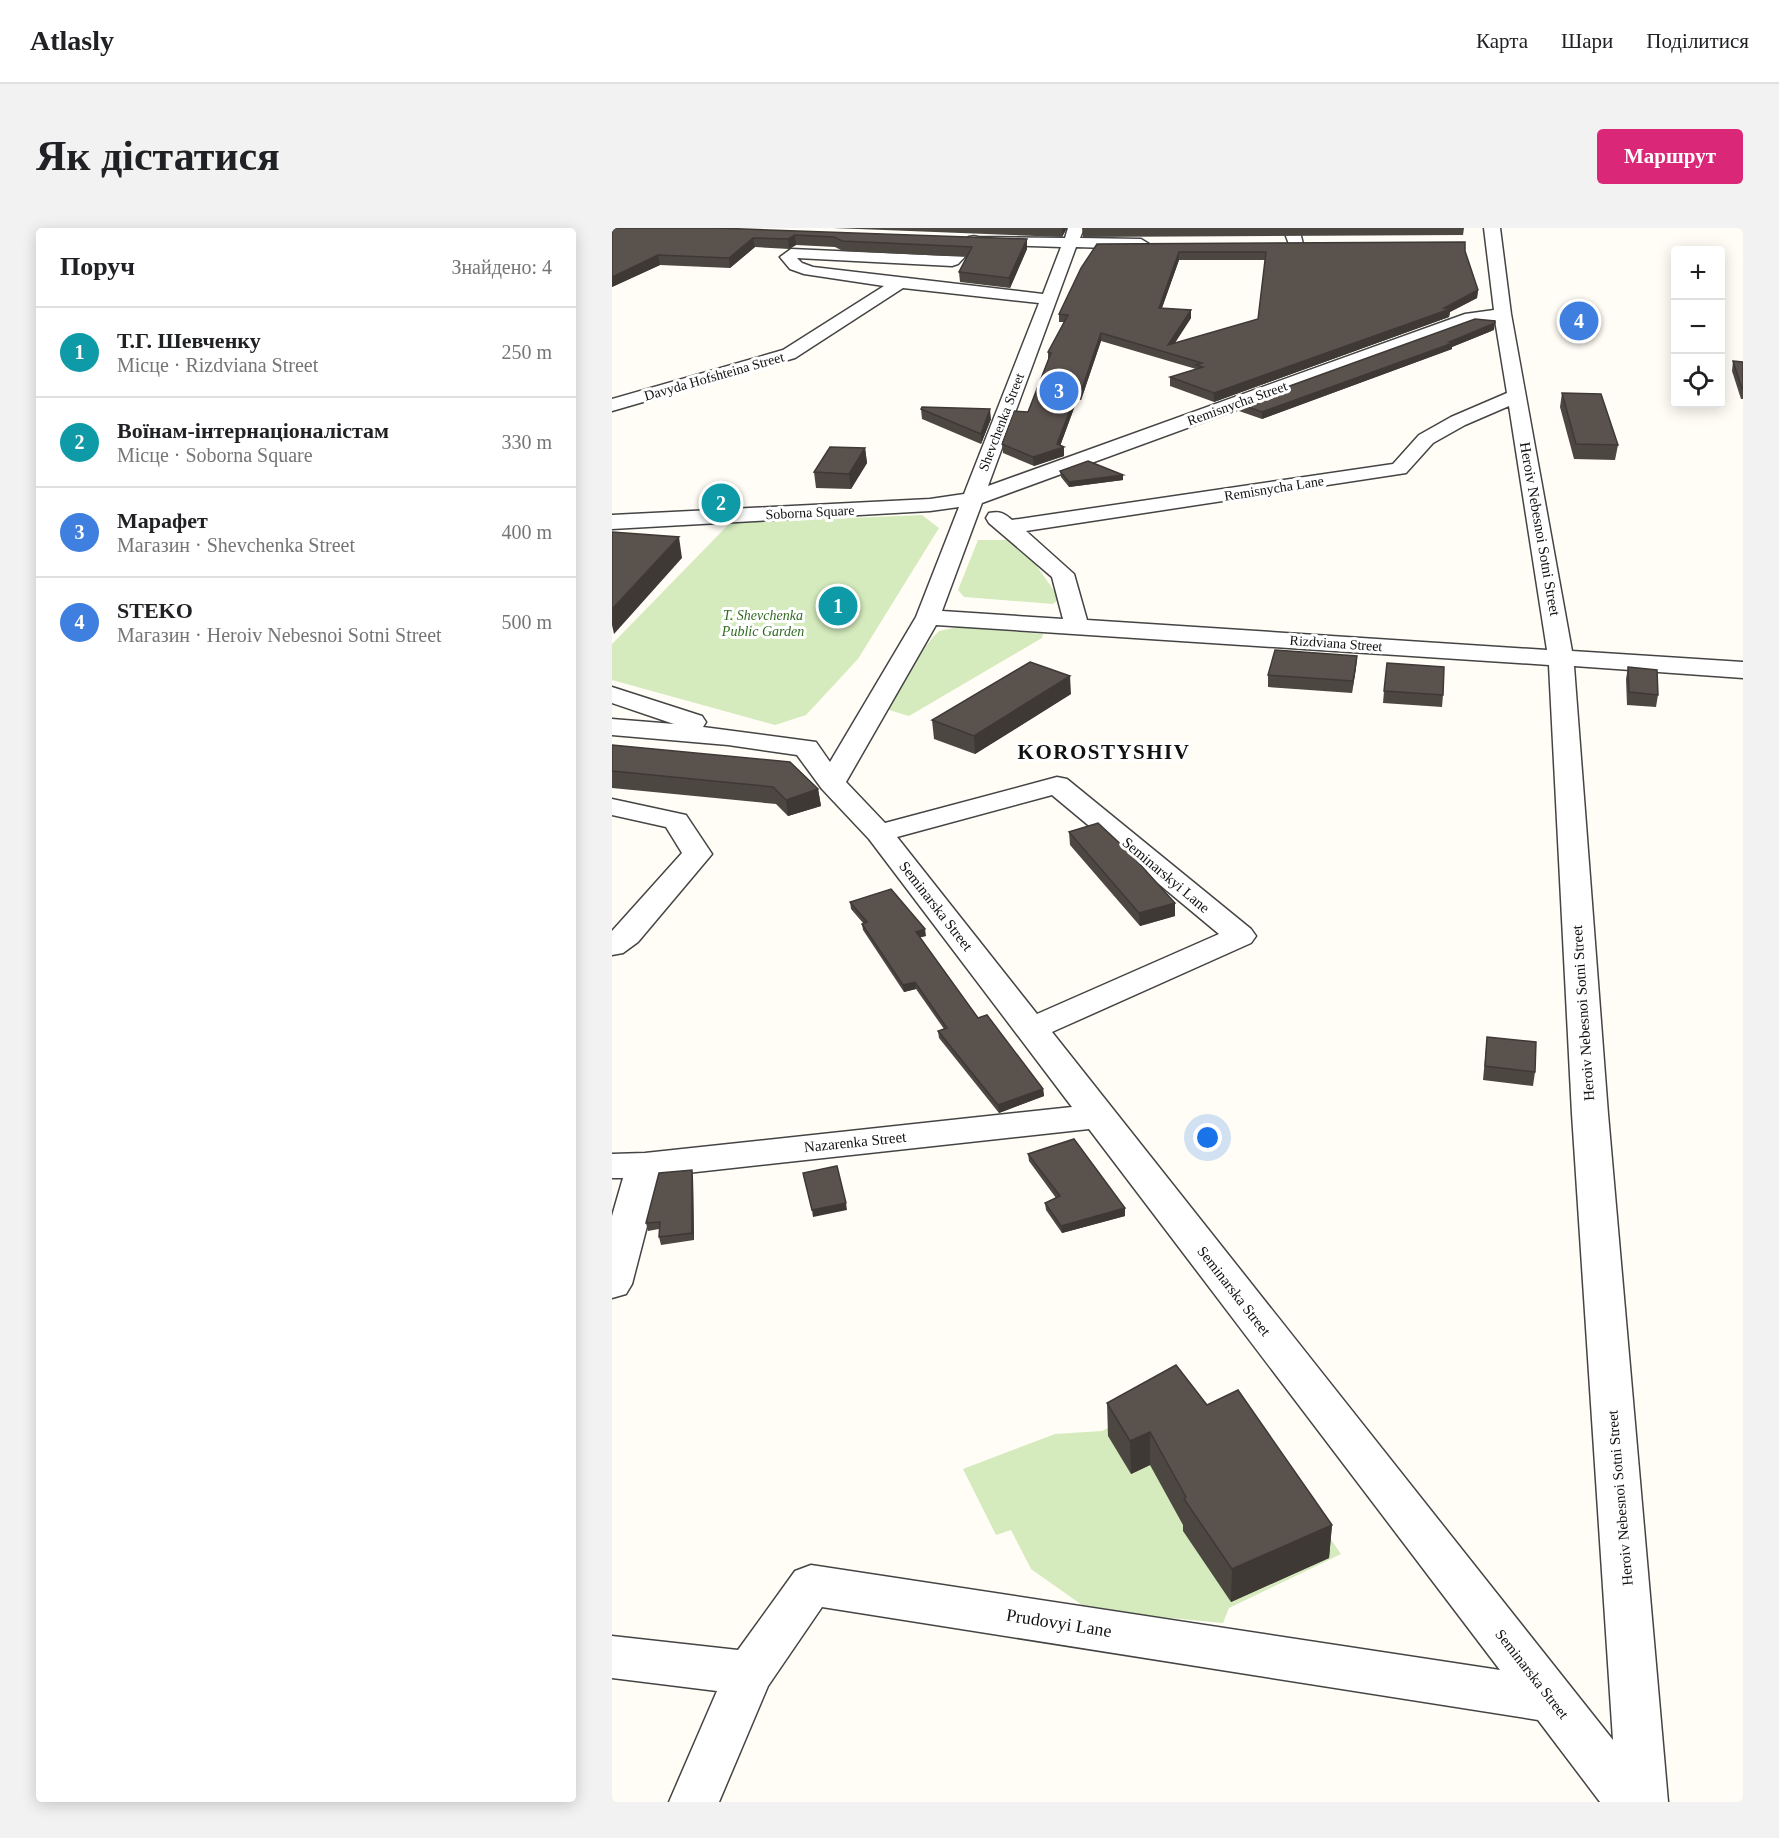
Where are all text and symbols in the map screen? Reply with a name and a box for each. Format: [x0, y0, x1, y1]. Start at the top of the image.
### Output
text: Atlasly [30, 25, 114, 56]
text: Карта [1476, 29, 1528, 53]
text: Шари [1561, 29, 1613, 53]
text: Поділитися [1646, 29, 1749, 53]
button: Маршрут [1597, 129, 1743, 184]
text: Як дістатися [36, 133, 280, 179]
map controls [1671, 246, 1725, 408]
button: + [1671, 246, 1725, 300]
text: Поруч [60, 252, 135, 281]
text: Знайдено: 4 [451, 256, 552, 278]
pin: 4 [1560, 298, 1598, 344]
button: − [1671, 300, 1725, 354]
text: Т.Г. Шевченку [117, 328, 261, 353]
text: 1 [75, 341, 85, 363]
text: 250 m [501, 341, 552, 363]
street label: Davyda Hofshteina Street [643, 349, 786, 404]
text: Місце · Rizdviana Street [117, 354, 318, 376]
button: locate [1671, 354, 1725, 408]
pin: 3 [1040, 368, 1078, 414]
street label: Shevchenka Street [976, 371, 1027, 473]
street label: Remisnycha Street [1185, 378, 1289, 429]
text: Воїнам-інтернаціоналістам [117, 418, 389, 443]
text: 2 [75, 431, 85, 453]
text: 330 m [501, 431, 552, 453]
street label: Heroiv Nebesnoi Sotni Street [1517, 441, 1563, 618]
text: Місце · Soborna Square [117, 444, 313, 466]
street label: Remisnycha Lane [1223, 473, 1325, 504]
pin: 2 [702, 480, 740, 526]
street label: Soborna Square [765, 503, 855, 522]
text: Марафет [117, 508, 208, 533]
text: 3 [75, 521, 85, 543]
text: 400 m [501, 521, 552, 543]
text: Магазин · Shevchenka Street [117, 534, 355, 556]
pin: 1 [818, 584, 858, 628]
text: STEKO [117, 598, 193, 623]
park label: T. Shevchenka Public Garden [721, 608, 804, 639]
text: 4 [75, 611, 85, 633]
text: 500 m [501, 611, 552, 633]
text: Магазин · Heroiv Nebesnoi Sotni Street [117, 624, 442, 646]
street label: Rizdviana Street [1289, 633, 1383, 654]
district label: KOROSTYSHIV [1018, 740, 1190, 764]
street label: Seminarskyi Lane [1119, 834, 1213, 916]
street label: Seminarska Street [896, 858, 976, 954]
street label: Heroiv Nebesnoi Sotni Street [1569, 924, 1597, 1101]
your location [1193, 1123, 1222, 1152]
street label: Nazarenka Street [803, 1129, 908, 1155]
street label: Seminarska Street [1194, 1243, 1274, 1339]
street label: Heroiv Nebesnoi Sotni Street [1604, 1409, 1636, 1586]
street label: Prudovyi Lane [1005, 1605, 1113, 1641]
street label: Seminarska Street [1492, 1626, 1572, 1722]

